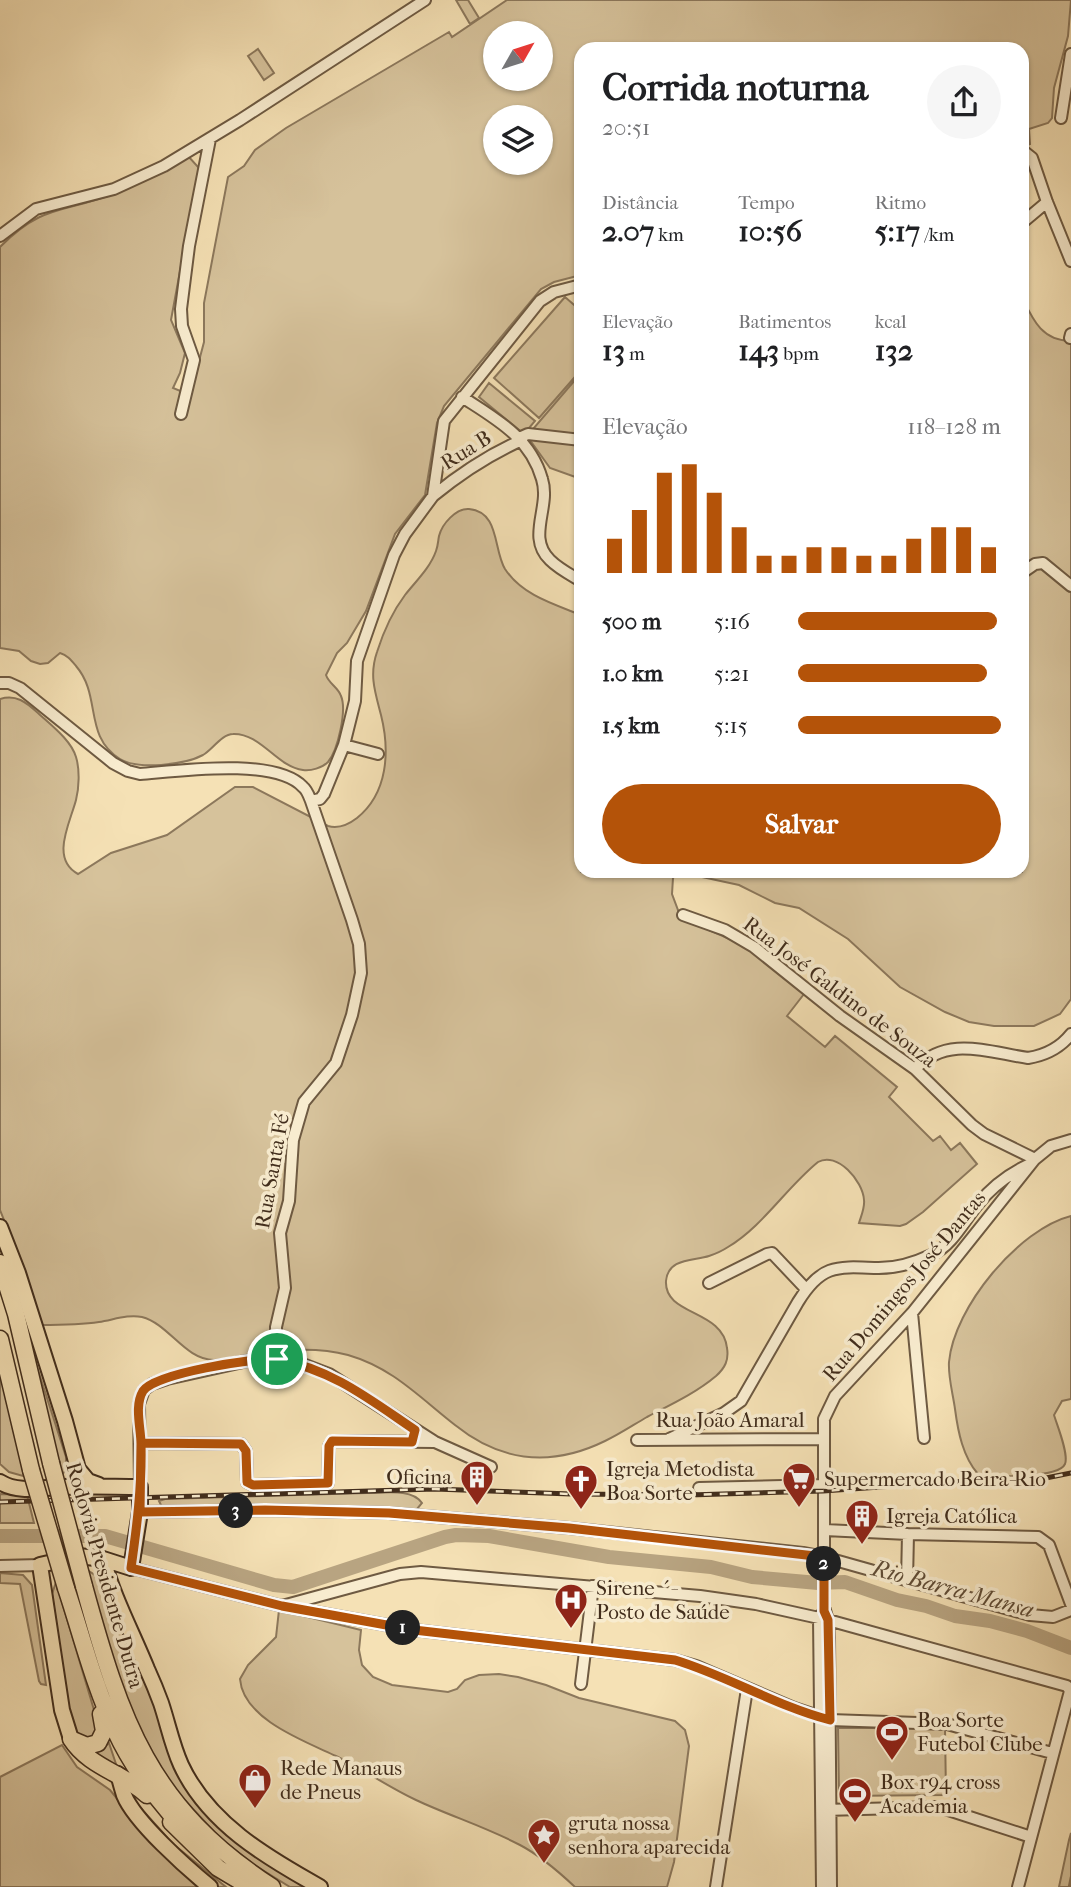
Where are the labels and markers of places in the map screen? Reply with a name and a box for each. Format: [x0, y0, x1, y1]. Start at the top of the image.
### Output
pin [247, 1329, 307, 1389]
place label: Igreja Metodista Boa Sorte [606, 1457, 755, 1505]
building icon: Oficina [458, 1458, 496, 1507]
supermarket icon: Supermercado Beira-Rio [780, 1460, 818, 1509]
church icon: Igreja Metodista Boa Sorte [562, 1462, 600, 1511]
place label: Oficina [386, 1465, 452, 1489]
place label: Supermercado Beira-Rio [824, 1467, 1046, 1491]
pin: 3 [218, 1494, 254, 1528]
building icon: Igreja Católica [843, 1497, 881, 1546]
place label: Igreja Católica [886, 1504, 1017, 1528]
pin: 2 [806, 1546, 842, 1582]
place label: Sirene ´- Posto de Saúde [596, 1576, 730, 1624]
hospital icon: Sirene ´- Posto de Saúde [552, 1581, 590, 1630]
pin: 1 [386, 1610, 420, 1646]
place label: Boa Sorte Futebol Clube [917, 1708, 1043, 1756]
sports icon: Boa Sorte Futebol Clube [873, 1713, 911, 1762]
place label: Rede Manaus de Pneus [280, 1756, 402, 1804]
shop icon: Rede Manaus de Pneus [236, 1761, 274, 1810]
place label: Box r94 cross Academia [879, 1770, 1000, 1818]
sports icon: Box r94 cross Academia [836, 1775, 874, 1824]
place label: gruta nossa senhora aparecida [568, 1811, 730, 1859]
place icon: gruta nossa senhora aparecida [525, 1816, 563, 1865]

